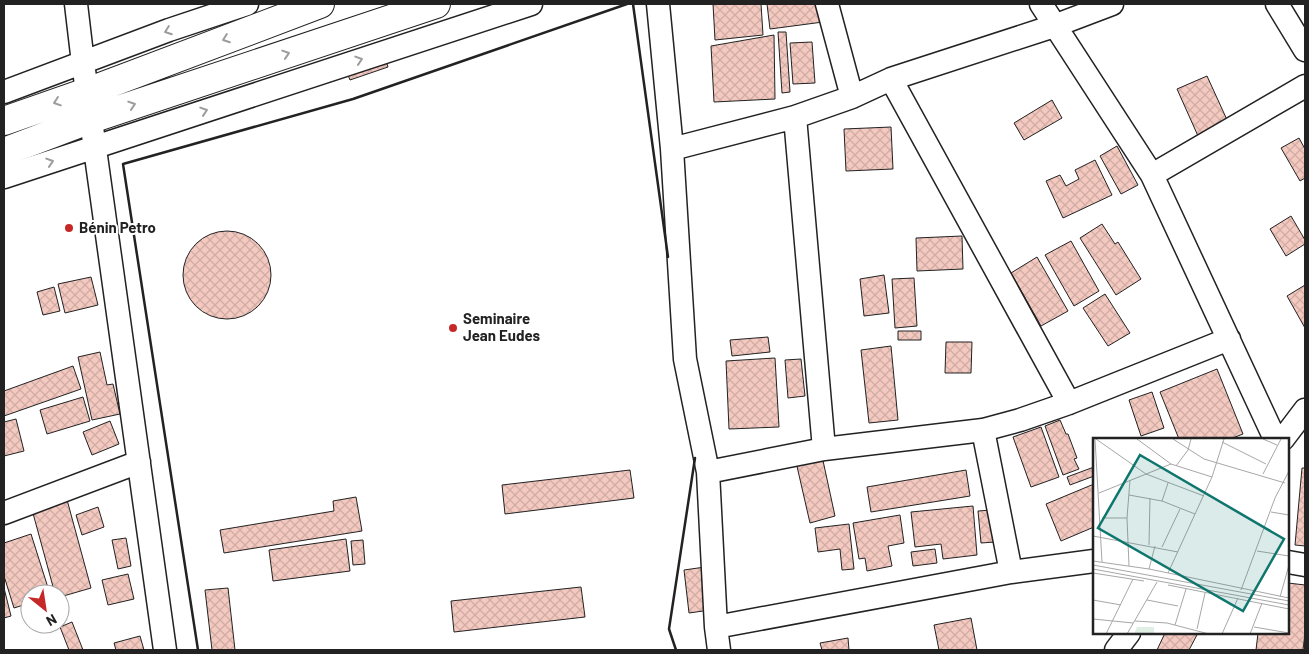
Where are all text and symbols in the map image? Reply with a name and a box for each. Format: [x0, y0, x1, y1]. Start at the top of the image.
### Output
one-way arrow [164, 25, 173, 35]
one-way arrow [222, 33, 230, 43]
one-way arrow [281, 50, 290, 60]
one-way arrow [354, 56, 363, 66]
one-way arrow [53, 96, 62, 106]
one-way arrow [127, 101, 136, 111]
one-way arrow [200, 107, 208, 117]
one-way arrow [45, 157, 54, 167]
place label: Bénin Petro [79, 218, 156, 236]
marker: Bénin Petro [63, 222, 75, 234]
place label: Seminaire Jean Eudes [463, 309, 540, 344]
marker: Seminaire Jean Eudes [447, 322, 459, 334]
inset map [1093, 438, 1289, 634]
north arrow [20, 584, 70, 634]
text: N [43, 611, 60, 630]

